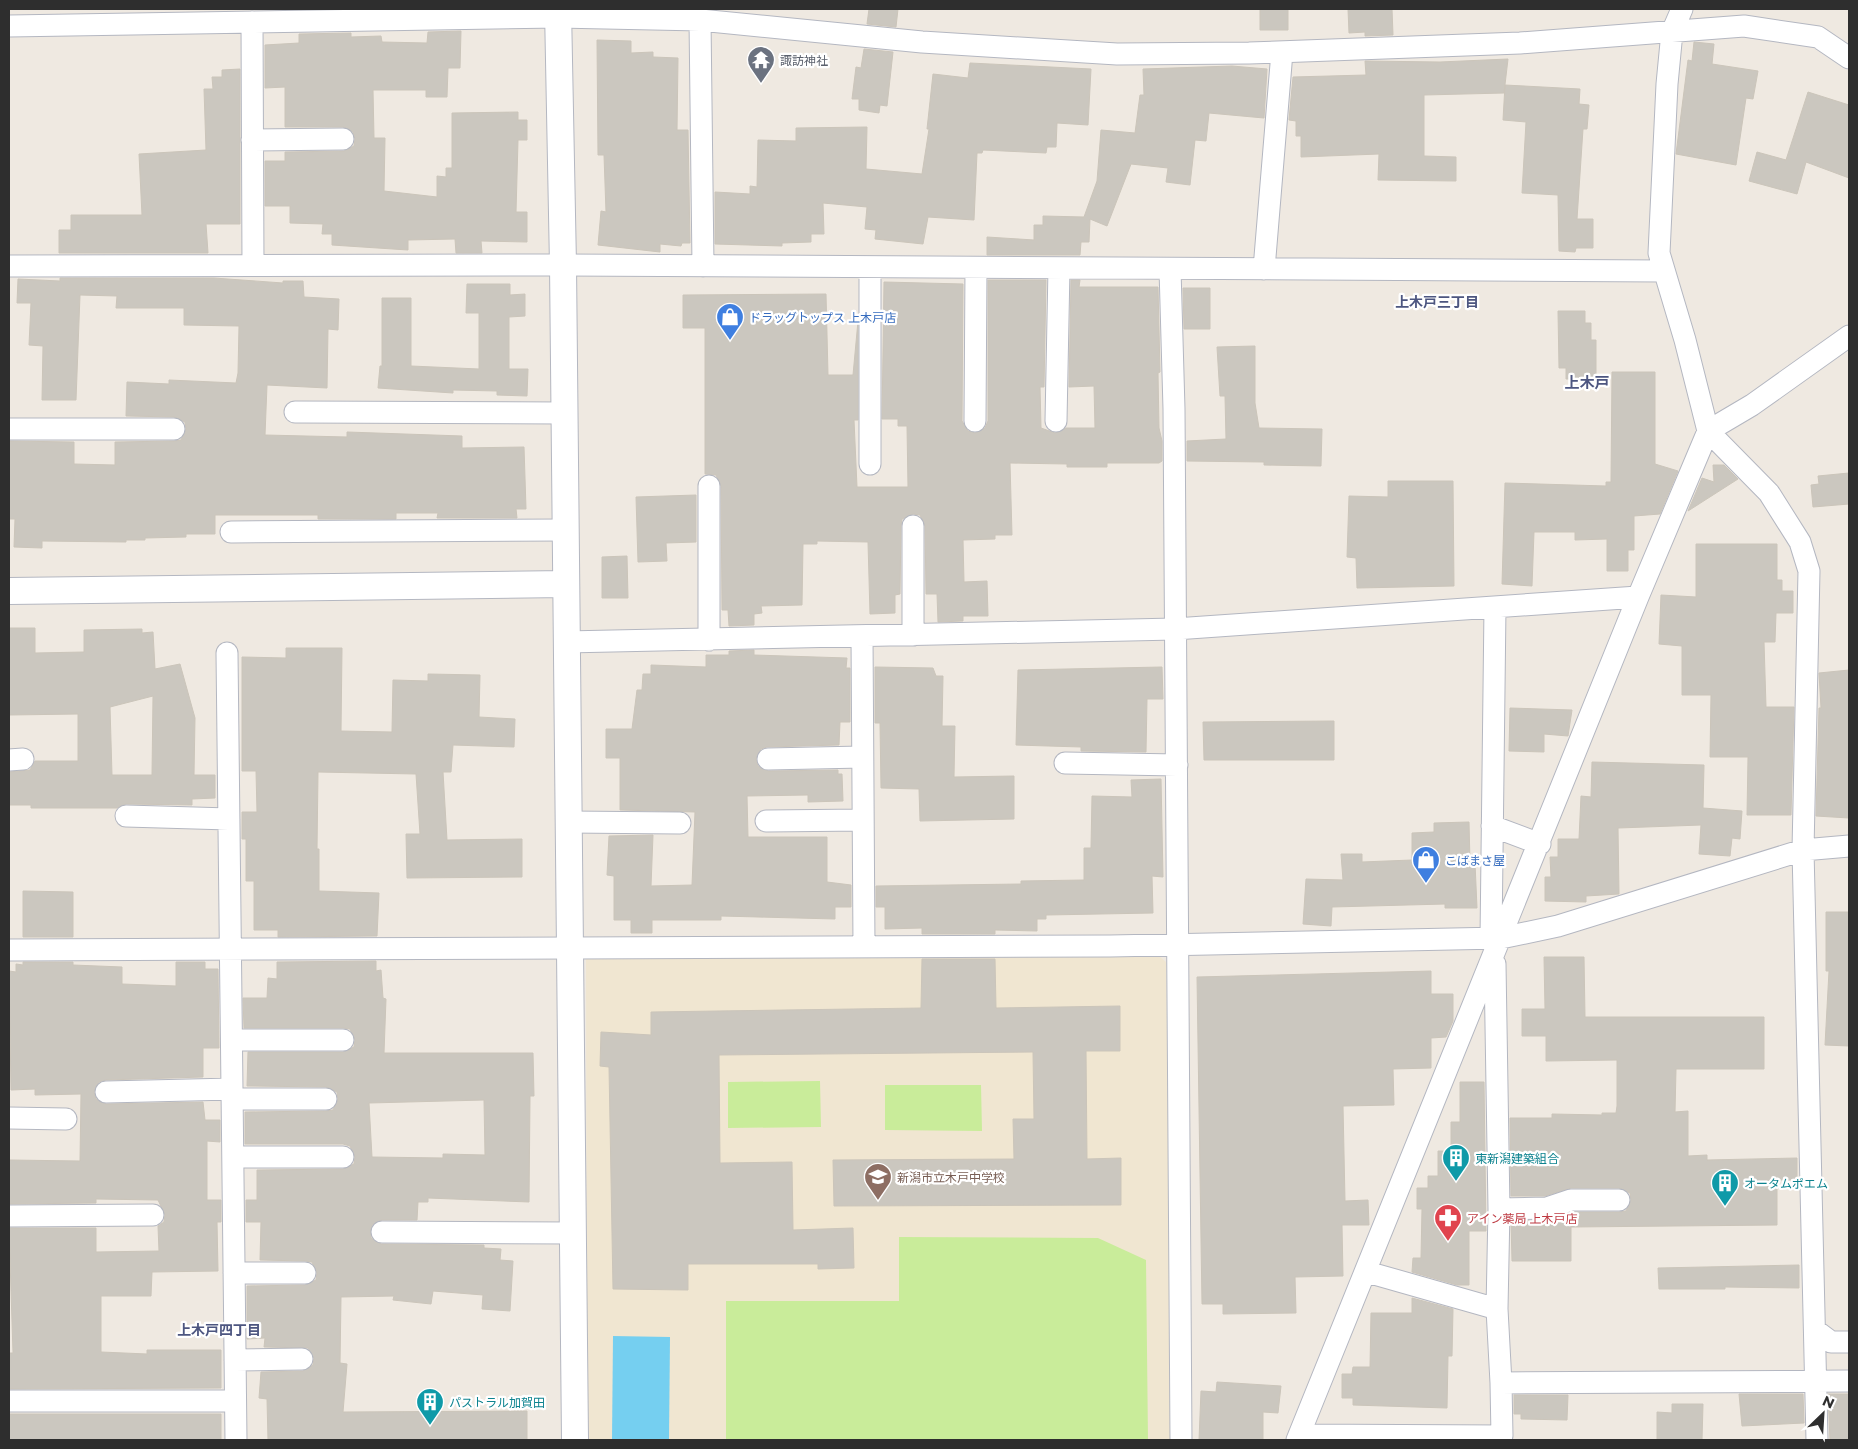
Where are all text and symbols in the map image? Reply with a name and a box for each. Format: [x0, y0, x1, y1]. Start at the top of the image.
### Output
temple icon: 諏訪神社 [746, 45, 776, 84]
place label: 諏訪神社 [780, 53, 828, 68]
district label: 上木戸三丁目 [1395, 293, 1479, 311]
shop icon: ドラッグトップス 上木戸店 [715, 302, 745, 341]
place label: ドラッグトップス 上木戸店 [749, 310, 896, 325]
district label: 上木戸 [1564, 373, 1610, 392]
shop icon: こばまさ屋 [1411, 845, 1441, 884]
place label: こばまさ屋 [1445, 853, 1505, 868]
building icon: 東新潟建築組合 [1441, 1143, 1471, 1182]
place label: 東新潟建築組合 [1475, 1151, 1559, 1166]
school or university icon: 新潟市立木戸中学校 [863, 1162, 893, 1201]
building icon: オータムポエム [1710, 1168, 1740, 1207]
place label: 新潟市立木戸中学校 [897, 1170, 1005, 1185]
place label: オータムポエム [1744, 1176, 1828, 1191]
pharmacy icon: アイン薬局 上木戸店 [1433, 1203, 1463, 1242]
place label: アイン薬局 上木戸店 [1467, 1211, 1578, 1226]
district label: 上木戸四丁目 [177, 1321, 261, 1339]
building icon: パストラル加賀田 [415, 1387, 445, 1426]
north arrow [1798, 1389, 1848, 1439]
text: N [1820, 1392, 1837, 1413]
place label: パストラル加賀田 [449, 1395, 545, 1410]

